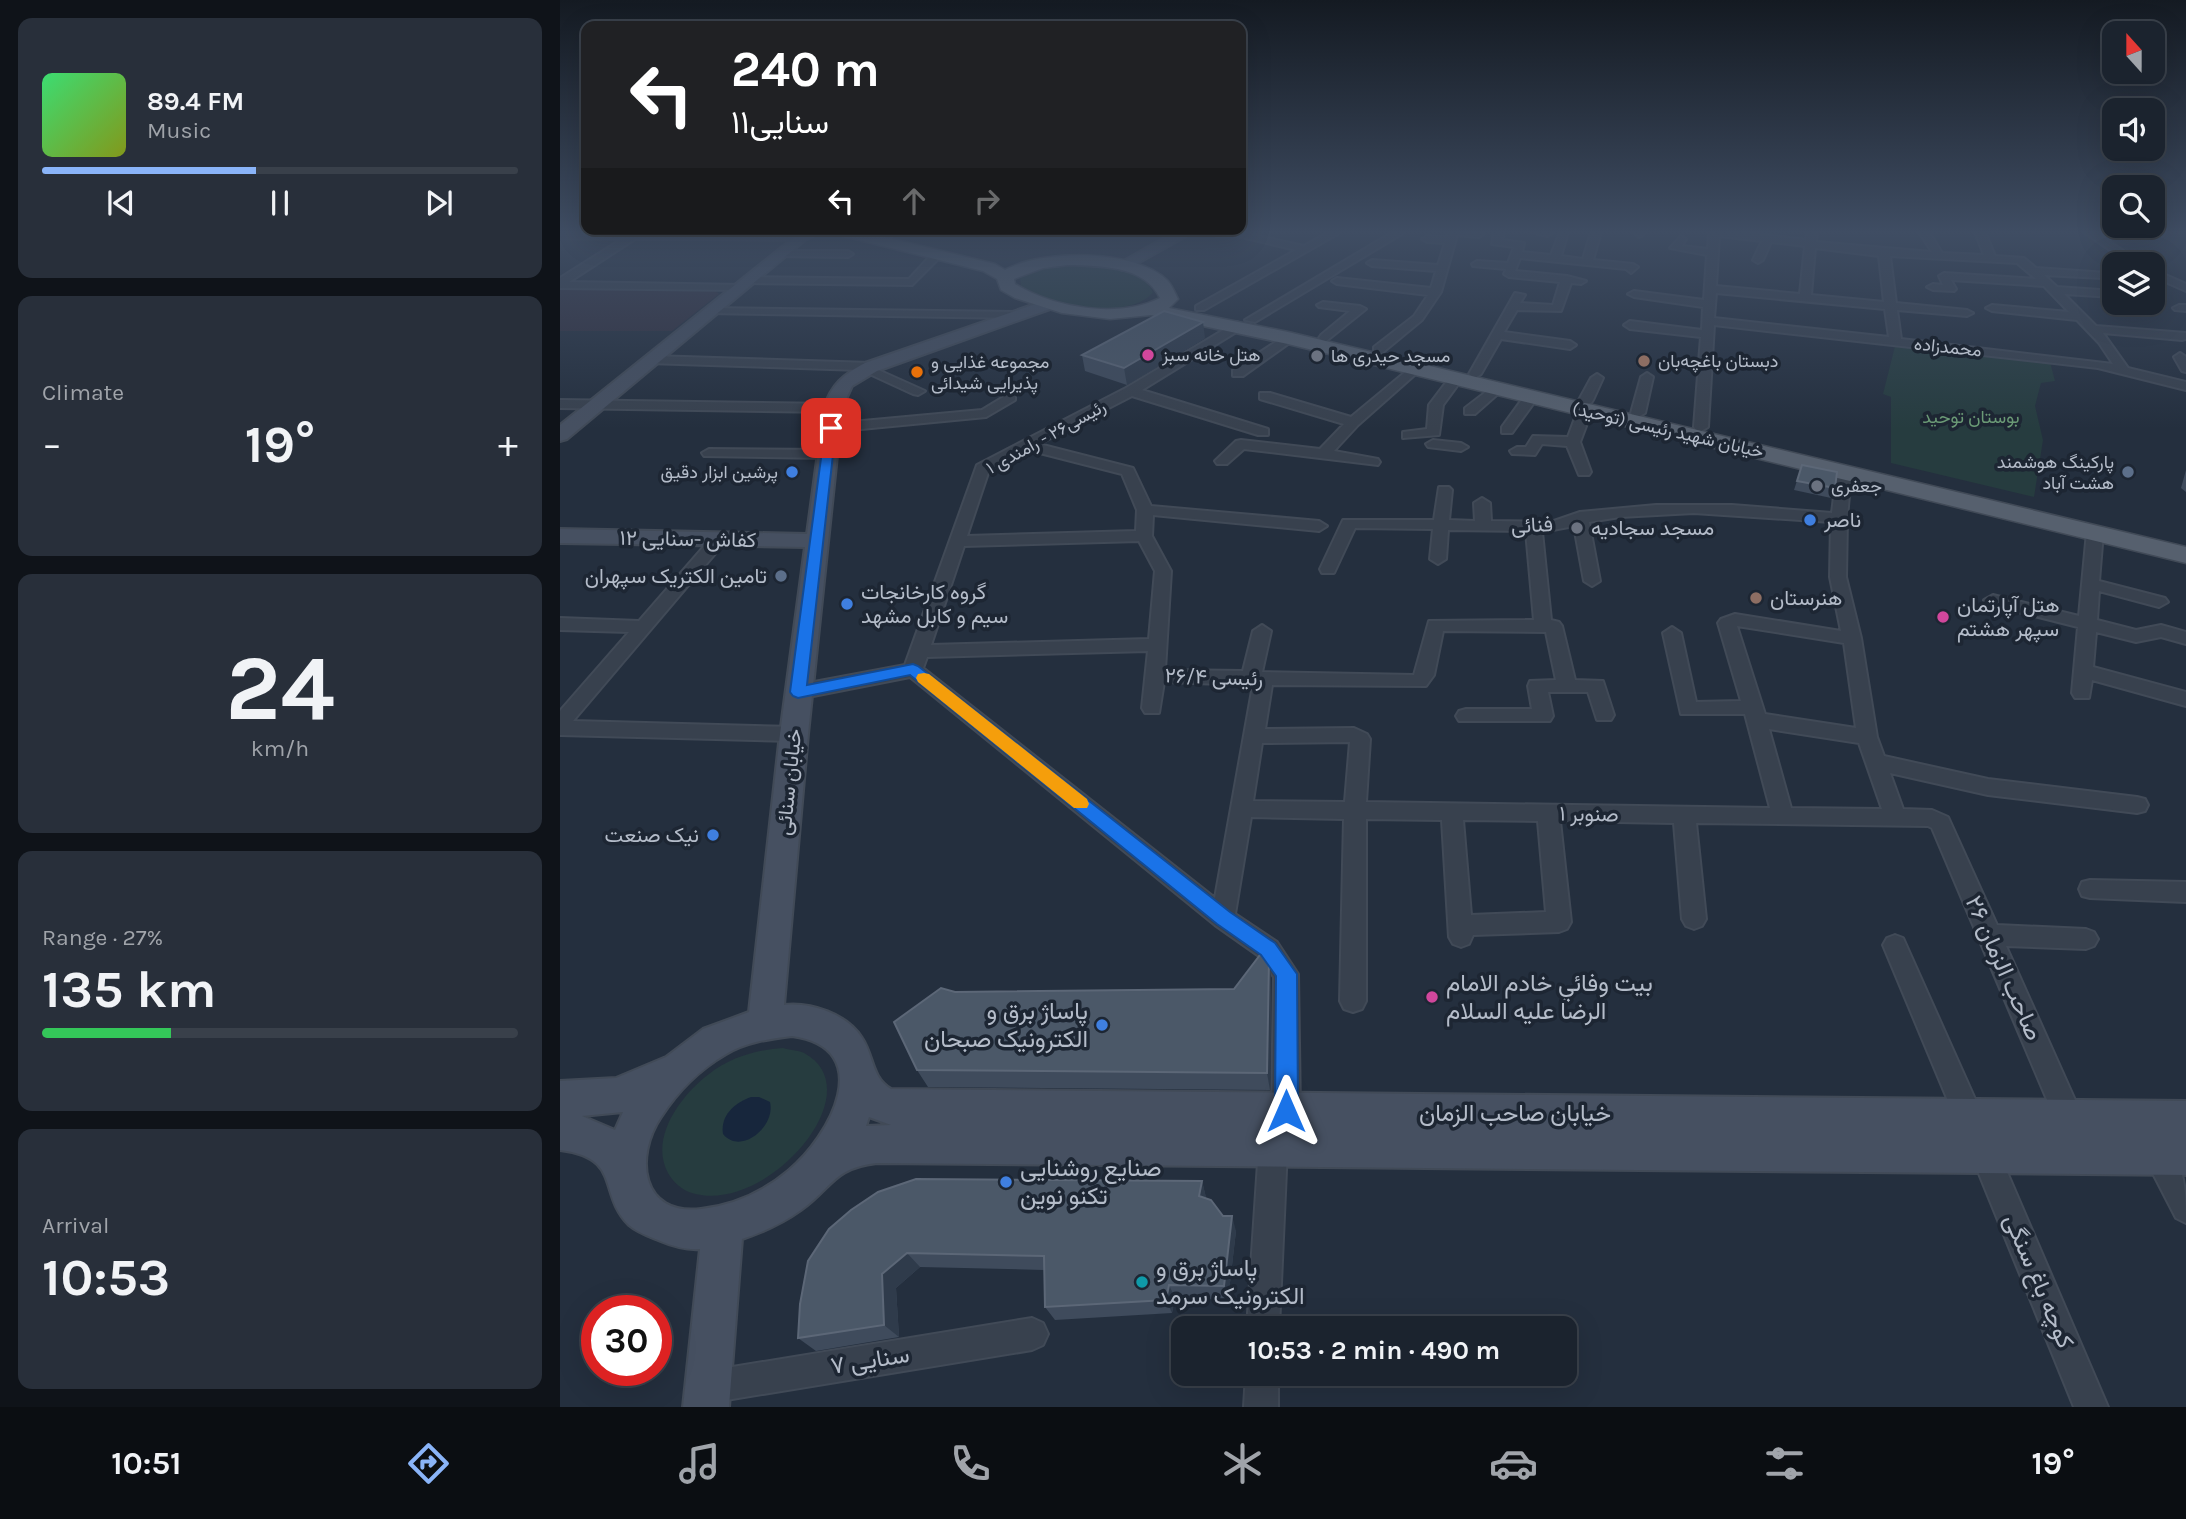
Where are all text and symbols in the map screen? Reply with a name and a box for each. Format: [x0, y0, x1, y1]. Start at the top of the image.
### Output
north arrow [2102, 21, 2165, 84]
map controls [2102, 21, 2165, 315]
text: 240 m [731, 41, 880, 98]
icon: left [616, 49, 707, 140]
text: 89.4 FM [147, 86, 244, 117]
button: sound [2102, 98, 2165, 161]
text: سنایی۱۱ [731, 104, 829, 141]
text: Music [147, 117, 211, 144]
button: search [2102, 175, 2165, 238]
icon: left [822, 182, 860, 220]
icon: ahead [895, 182, 933, 220]
icon: right [968, 182, 1006, 220]
icon: previous [102, 184, 140, 222]
icon: pause [261, 184, 299, 222]
icon: next [420, 184, 458, 222]
button: layers [2102, 252, 2165, 315]
street label: محمدزاده [1913, 333, 1983, 361]
place label: هتل خانه سبز [1161, 344, 1261, 366]
place label: مسجد حیدری ها [1331, 345, 1450, 367]
marker: هتل خانه سبز [1140, 347, 1156, 363]
marker: مسجد حیدری ها [1309, 348, 1325, 364]
place label: دبستان باغچه‌بان [1658, 350, 1778, 373]
place label: مجموعه غذایی و پذیرایی شیدائی [931, 351, 1049, 395]
marker: دبستان باغچه‌بان [1636, 353, 1652, 369]
marker: مجموعه غذایی و پذیرایی شیدائی [909, 364, 925, 380]
text: Climate [42, 379, 124, 406]
street label: رئیسی۲۶ - رامندی ۱ [982, 395, 1110, 479]
street label: خیابان شهید رئیسی (توحید) [1570, 397, 1766, 463]
pin [801, 398, 861, 458]
park label: بوستان توحید [1922, 406, 2020, 428]
icon: arrive [812, 409, 850, 447]
text: 19° [245, 414, 315, 475]
text: − [42, 422, 62, 467]
text: + [498, 422, 518, 467]
place label: پارکینگ هوشمند هشت آباد [1997, 451, 2114, 494]
place label: پرشین ابزار دقیق [661, 461, 778, 484]
marker: پرشین ابزار دقیق [784, 464, 800, 480]
marker: پارکینگ هوشمند هشت آباد [2120, 464, 2136, 480]
place label: جعفری [1831, 475, 1882, 497]
marker: جعفری [1809, 478, 1825, 494]
place label: ناصر [1823, 508, 1861, 533]
street label: فنائی [1510, 512, 1554, 538]
marker: ناصر [1802, 512, 1818, 528]
place label: مسجد سجادیه [1591, 516, 1714, 540]
marker: مسجد سجادیه [1569, 520, 1585, 536]
street label: کفاش -سنایی ۱۲ [619, 526, 757, 552]
place label: تامین الکتریک سپهران [585, 564, 767, 590]
marker: تامین الکتریک سپهران [773, 568, 789, 584]
place label: گروه کارخانجات سیم و کابل مشهد [861, 580, 1008, 630]
place label: هنرستان [1770, 586, 1842, 611]
marker: هنرستان [1748, 590, 1764, 606]
place label: هتل آپارتمان سپهر هشتم [1957, 593, 2060, 643]
marker: گروه کارخانجات سیم و کابل مشهد [839, 596, 855, 612]
marker: هتل آپارتمان سپهر هشتم [1935, 609, 1951, 625]
text: 24 [225, 636, 335, 742]
street label: رئیسی ۲۶/۴ [1164, 663, 1264, 692]
street label: خیابان سنائی [771, 727, 807, 837]
text: km/h [251, 735, 309, 762]
street label: صنوبر ۱ [1559, 801, 1619, 828]
place label: نیک صنعت [604, 823, 699, 847]
marker: نیک صنعت [705, 827, 721, 843]
street label: صاحب الزمان ۲۶ [1959, 891, 2048, 1045]
text: Range · 27% [42, 924, 163, 951]
text: 135 km [42, 959, 216, 1020]
place label: بيت وفائي خادم الامام الرضا عليه السلام [1446, 969, 1653, 1027]
marker: بيت وفائي خادم الامام الرضا عليه السلام [1424, 989, 1440, 1005]
place label: پاساژ برق و الکترونیک صبحان [924, 997, 1088, 1054]
marker: پاساژ برق و الکترونیک صبحان [1094, 1017, 1110, 1033]
position arrow [1249, 1074, 1323, 1148]
street label: خیابان صاحب الزمان [1419, 1099, 1611, 1128]
place label: صنایع روشنایی تکنو نوین [1020, 1154, 1161, 1211]
marker: صنایع روشنایی تکنو نوین [998, 1174, 1014, 1190]
street label: کوچه باغ سنگی [1996, 1210, 2080, 1353]
text: Arrival [42, 1212, 109, 1239]
text: 10:53 [42, 1247, 170, 1308]
place label: پاساژ برق و الکترونیک سرمد [1156, 1254, 1305, 1311]
marker: پاساژ برق و الکترونیک سرمد [1134, 1274, 1150, 1290]
speed limit sign: 30 [581, 1295, 672, 1386]
text: 10:53 · 2 min · 490 m [1248, 1335, 1500, 1366]
street label: سنایی ۷ [829, 1340, 911, 1380]
icon: directions [404, 1439, 453, 1488]
icon: music [675, 1439, 724, 1488]
icon: phone [946, 1439, 995, 1488]
icon: climate [1218, 1439, 1267, 1488]
icon: car [1489, 1439, 1538, 1488]
icon: filters [1760, 1439, 1809, 1488]
text: 10:51 [111, 1445, 181, 1482]
text: 19° [2031, 1445, 2075, 1482]

